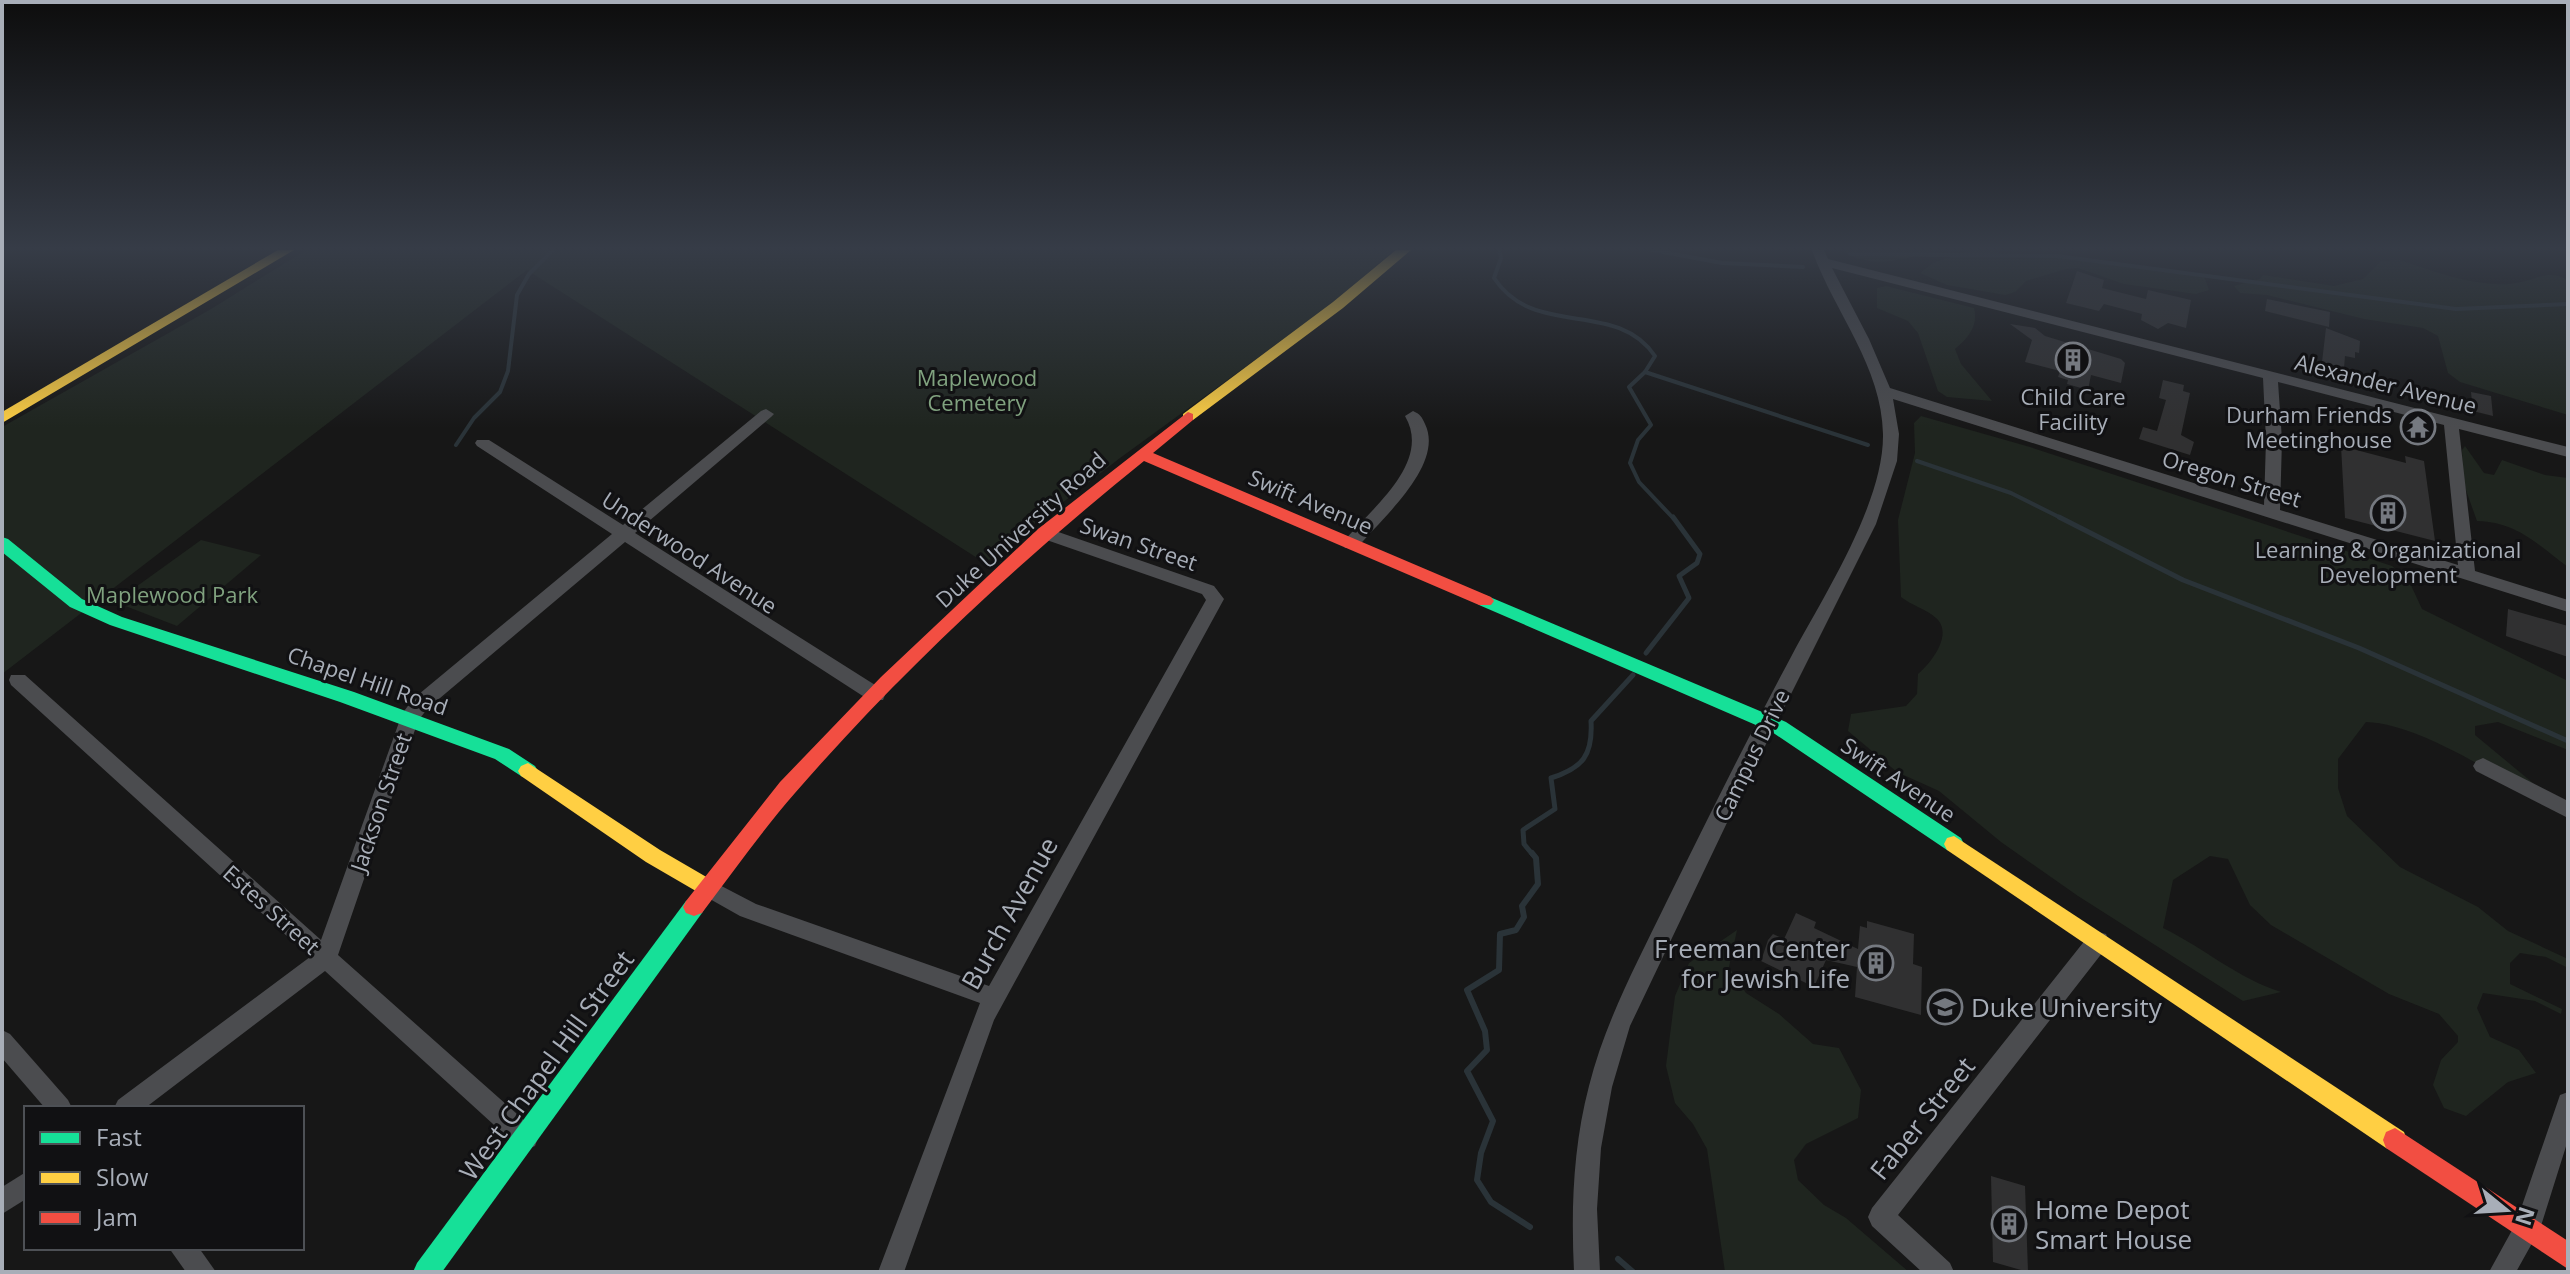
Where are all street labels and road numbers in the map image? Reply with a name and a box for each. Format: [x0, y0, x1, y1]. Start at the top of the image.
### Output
street label: Alexander Avenue [2292, 346, 2480, 420]
street label: Oregon Street [2159, 443, 2306, 513]
street label: Duke University Road [928, 444, 1112, 614]
street label: Swift Avenue [1244, 461, 1378, 541]
street label: Underwood Avenue [596, 484, 784, 620]
street label: Swan Street [1076, 509, 1202, 577]
street label: Chapel Hill Road [284, 639, 452, 721]
street label: Campus Drive [1706, 684, 1796, 826]
street label: Jackson Street [342, 729, 418, 877]
street label: Swift Avenue [1836, 730, 1962, 828]
street label: Burch Avenue [952, 830, 1066, 996]
street label: Estes Street [217, 858, 327, 961]
street label: West Chapel Hill Street [450, 943, 642, 1187]
street label: Faber Street [1861, 1049, 1983, 1187]

